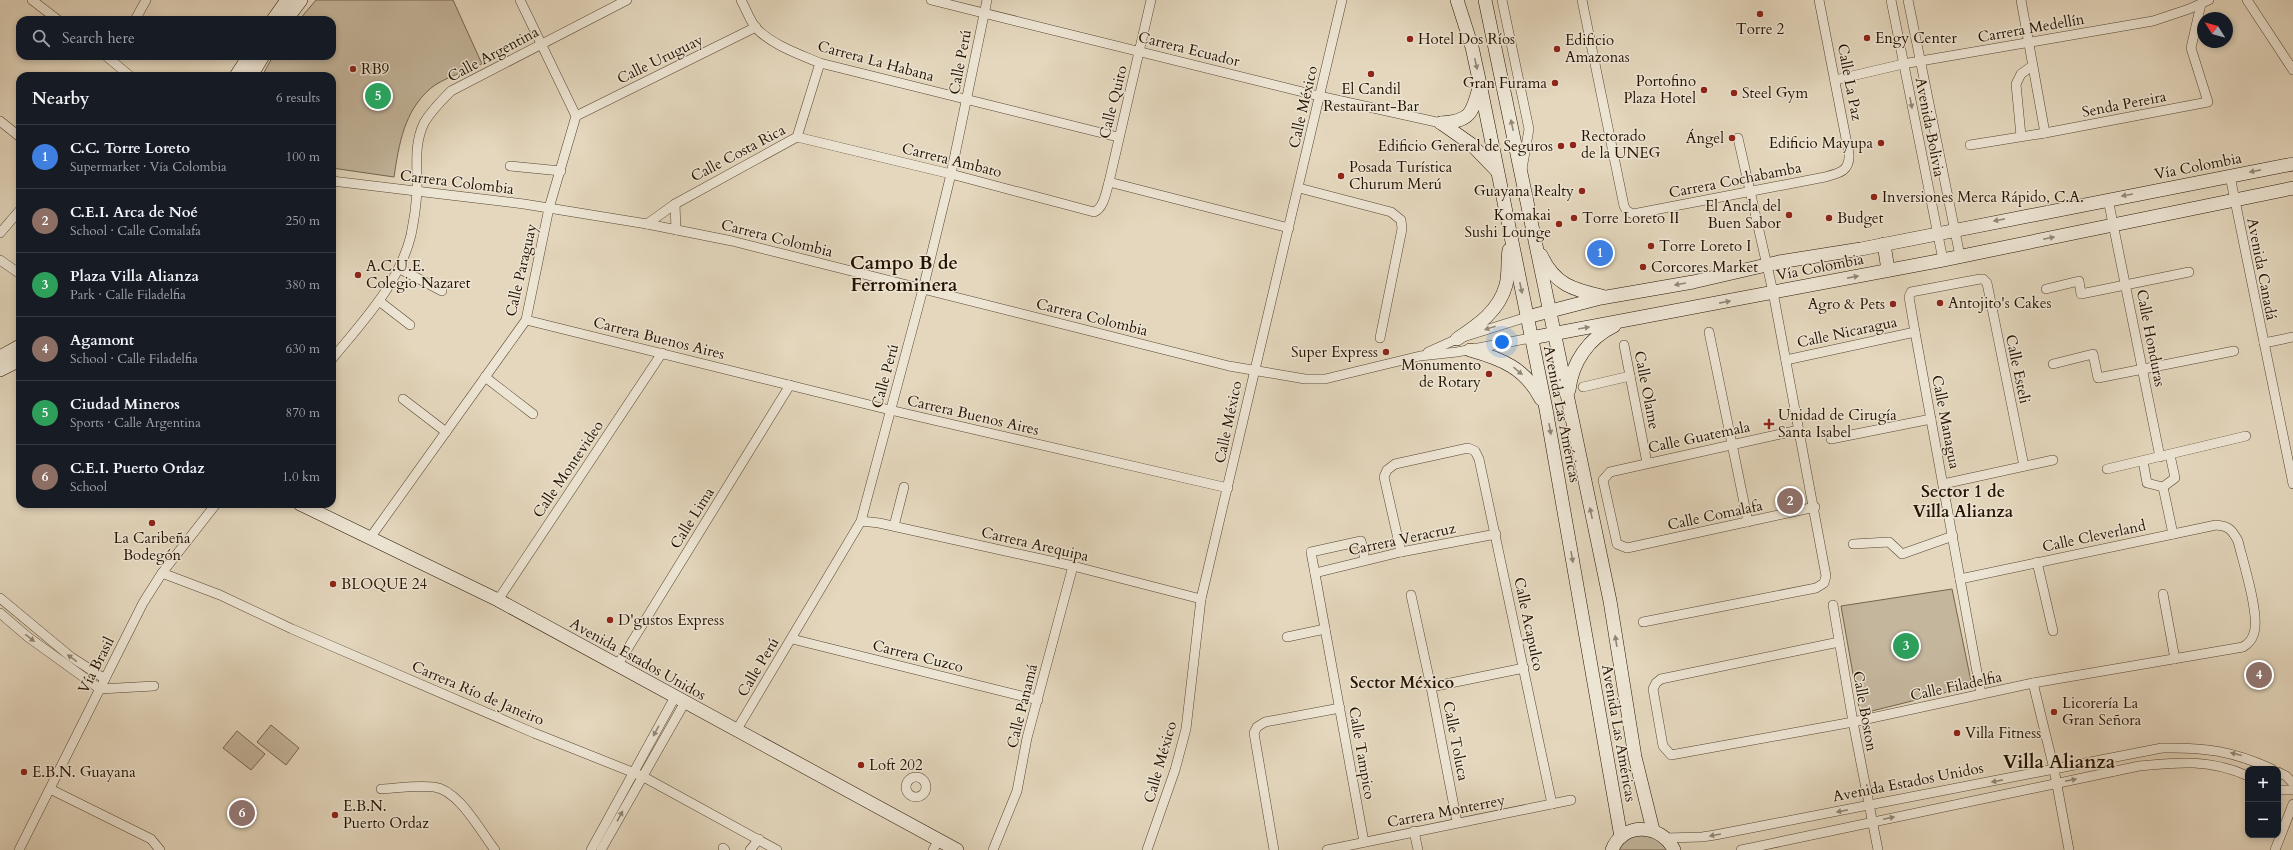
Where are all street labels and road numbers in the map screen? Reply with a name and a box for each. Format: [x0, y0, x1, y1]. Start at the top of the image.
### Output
street label: Carrera Medellín [1976, 9, 2086, 47]
street label: Calle Argentina [444, 21, 542, 86]
street label: Carrera Ecuador [1136, 27, 1242, 71]
street label: Calle Perú [944, 28, 976, 96]
street label: Calle Uruguay [614, 30, 706, 88]
street label: Carrera La Habana [816, 36, 937, 86]
street label: Calle La Paz [1833, 42, 1867, 123]
street label: Calle Quito [1094, 63, 1132, 141]
street label: Calle México [1284, 64, 1322, 150]
street label: Avenida Bolivia [1911, 76, 1950, 179]
street label: Senda Pereira [2080, 86, 2168, 122]
street label: Calle Costa Rica [687, 119, 789, 186]
street label: Carrera Ambato [900, 138, 1004, 182]
street label: Vía Colombia [2153, 148, 2244, 184]
street label: Carrera Cochabamba [1667, 157, 1803, 203]
street label: Carrera Colombia [399, 165, 516, 199]
street label: Carrera Colombia [719, 214, 836, 262]
street label: Avenida Canadá [2242, 216, 2282, 322]
street label: Calle Paraguay [501, 222, 541, 318]
street label: Vía Colombia [1775, 249, 1866, 285]
street label: Calle Honduras [2132, 288, 2170, 388]
street label: Carrera Colombia [1034, 293, 1151, 341]
street label: Carrera Buenos Aires [591, 312, 727, 364]
street label: Calle Nicaragua [1795, 312, 1899, 352]
street label: Calle Esteli [2001, 333, 2035, 405]
street label: Calle Perú [867, 342, 903, 410]
street label: Avenida Las Américas [1539, 344, 1585, 484]
street label: Calle Olame [1630, 349, 1664, 431]
street label: Calle Managua [1927, 373, 1965, 471]
street label: Calle México [1209, 379, 1247, 465]
street label: Carrera Buenos Aires [905, 390, 1041, 440]
street label: Calle Montevideo [528, 416, 608, 522]
street label: Calle Guatemala [1646, 416, 1752, 458]
street label: Calle Lima [665, 483, 719, 553]
street label: Calle Comalafa [1666, 495, 1765, 535]
street label: Calle Cleverland [2040, 515, 2148, 557]
street label: Carrera Veracruz [1347, 518, 1458, 560]
street label: Carrera Arequipa [979, 522, 1091, 566]
street label: Calle Acapulco [1509, 575, 1549, 673]
street label: Avenida Estados Unidos [566, 613, 710, 705]
street label: Vía Brasil [73, 633, 119, 697]
street label: Calle Perú [732, 634, 784, 700]
street label: Carrera Cuzco [870, 635, 966, 677]
street label: Carrera Río de Janeiro [409, 656, 547, 730]
street label: Calle Panamá [1002, 661, 1042, 750]
street label: Avenida Las Américas [1597, 663, 1641, 803]
street label: Calle Filadelfia [1908, 666, 2004, 705]
street label: Calle Boston [1848, 669, 1882, 753]
street label: Calle Toluca [1438, 699, 1474, 783]
street label: Calle Tampico [1344, 705, 1380, 801]
street label: Calle México [1139, 719, 1181, 805]
street label: Avenida Estados Unidos [1831, 758, 1985, 806]
street label: Carrera Monterrey [1385, 790, 1507, 832]

